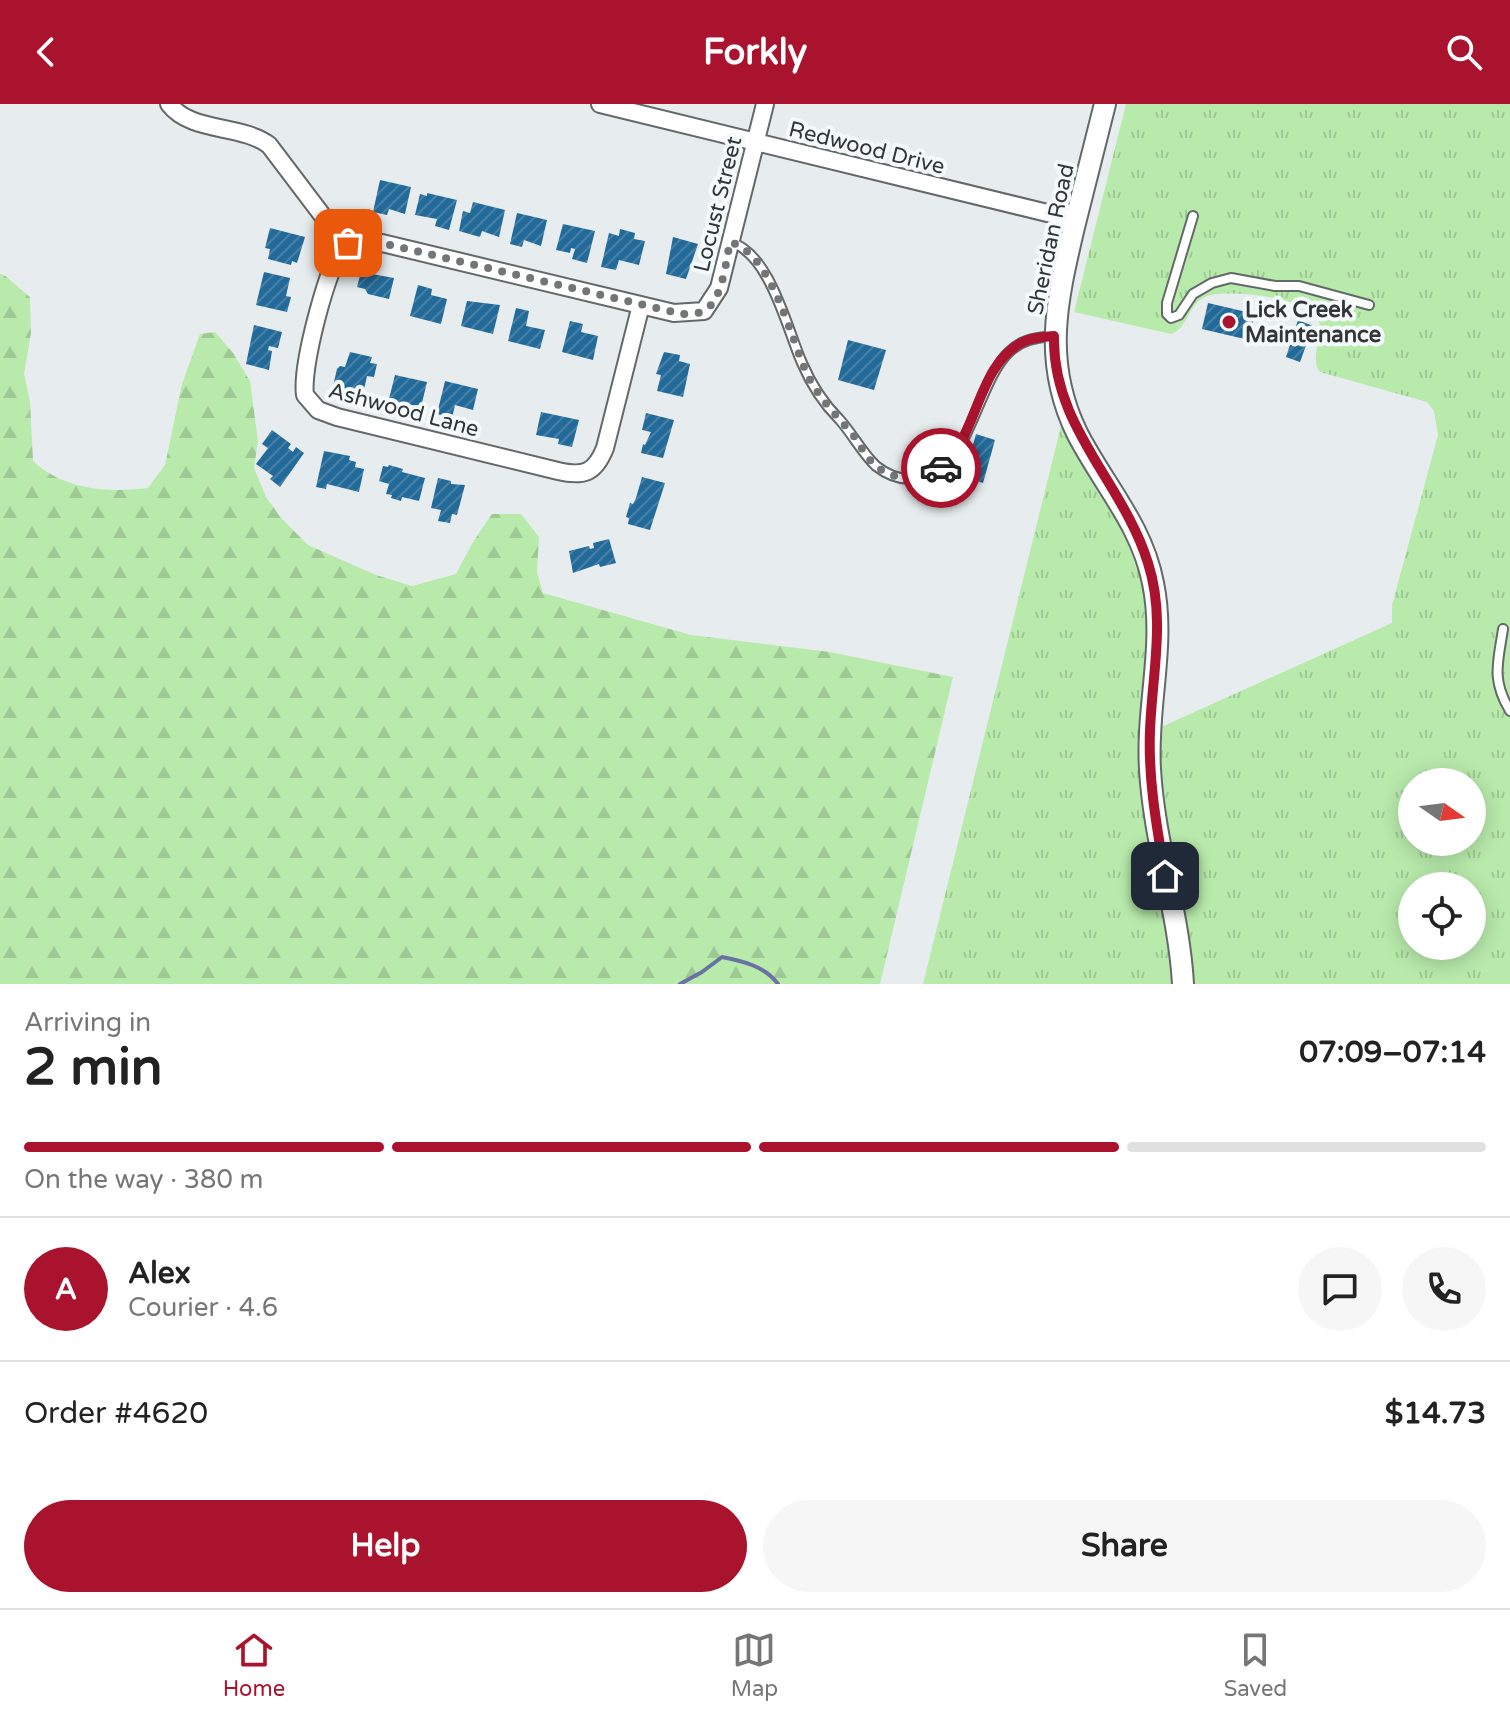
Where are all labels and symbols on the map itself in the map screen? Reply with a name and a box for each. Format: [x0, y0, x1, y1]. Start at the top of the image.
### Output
street label: Redwood Drive [786, 116, 947, 180]
street label: Locust Street [689, 134, 747, 275]
street label: Sheridan Road [1022, 161, 1080, 317]
pin [314, 209, 382, 277]
place label: Lick Creek Maintenance [1245, 297, 1381, 348]
marker: Lick Creek Maintenance [1220, 313, 1238, 331]
street label: Ashwood Lane [326, 377, 482, 443]
courier [901, 428, 981, 508]
north arrow [1398, 768, 1486, 856]
pin [1131, 842, 1199, 910]

